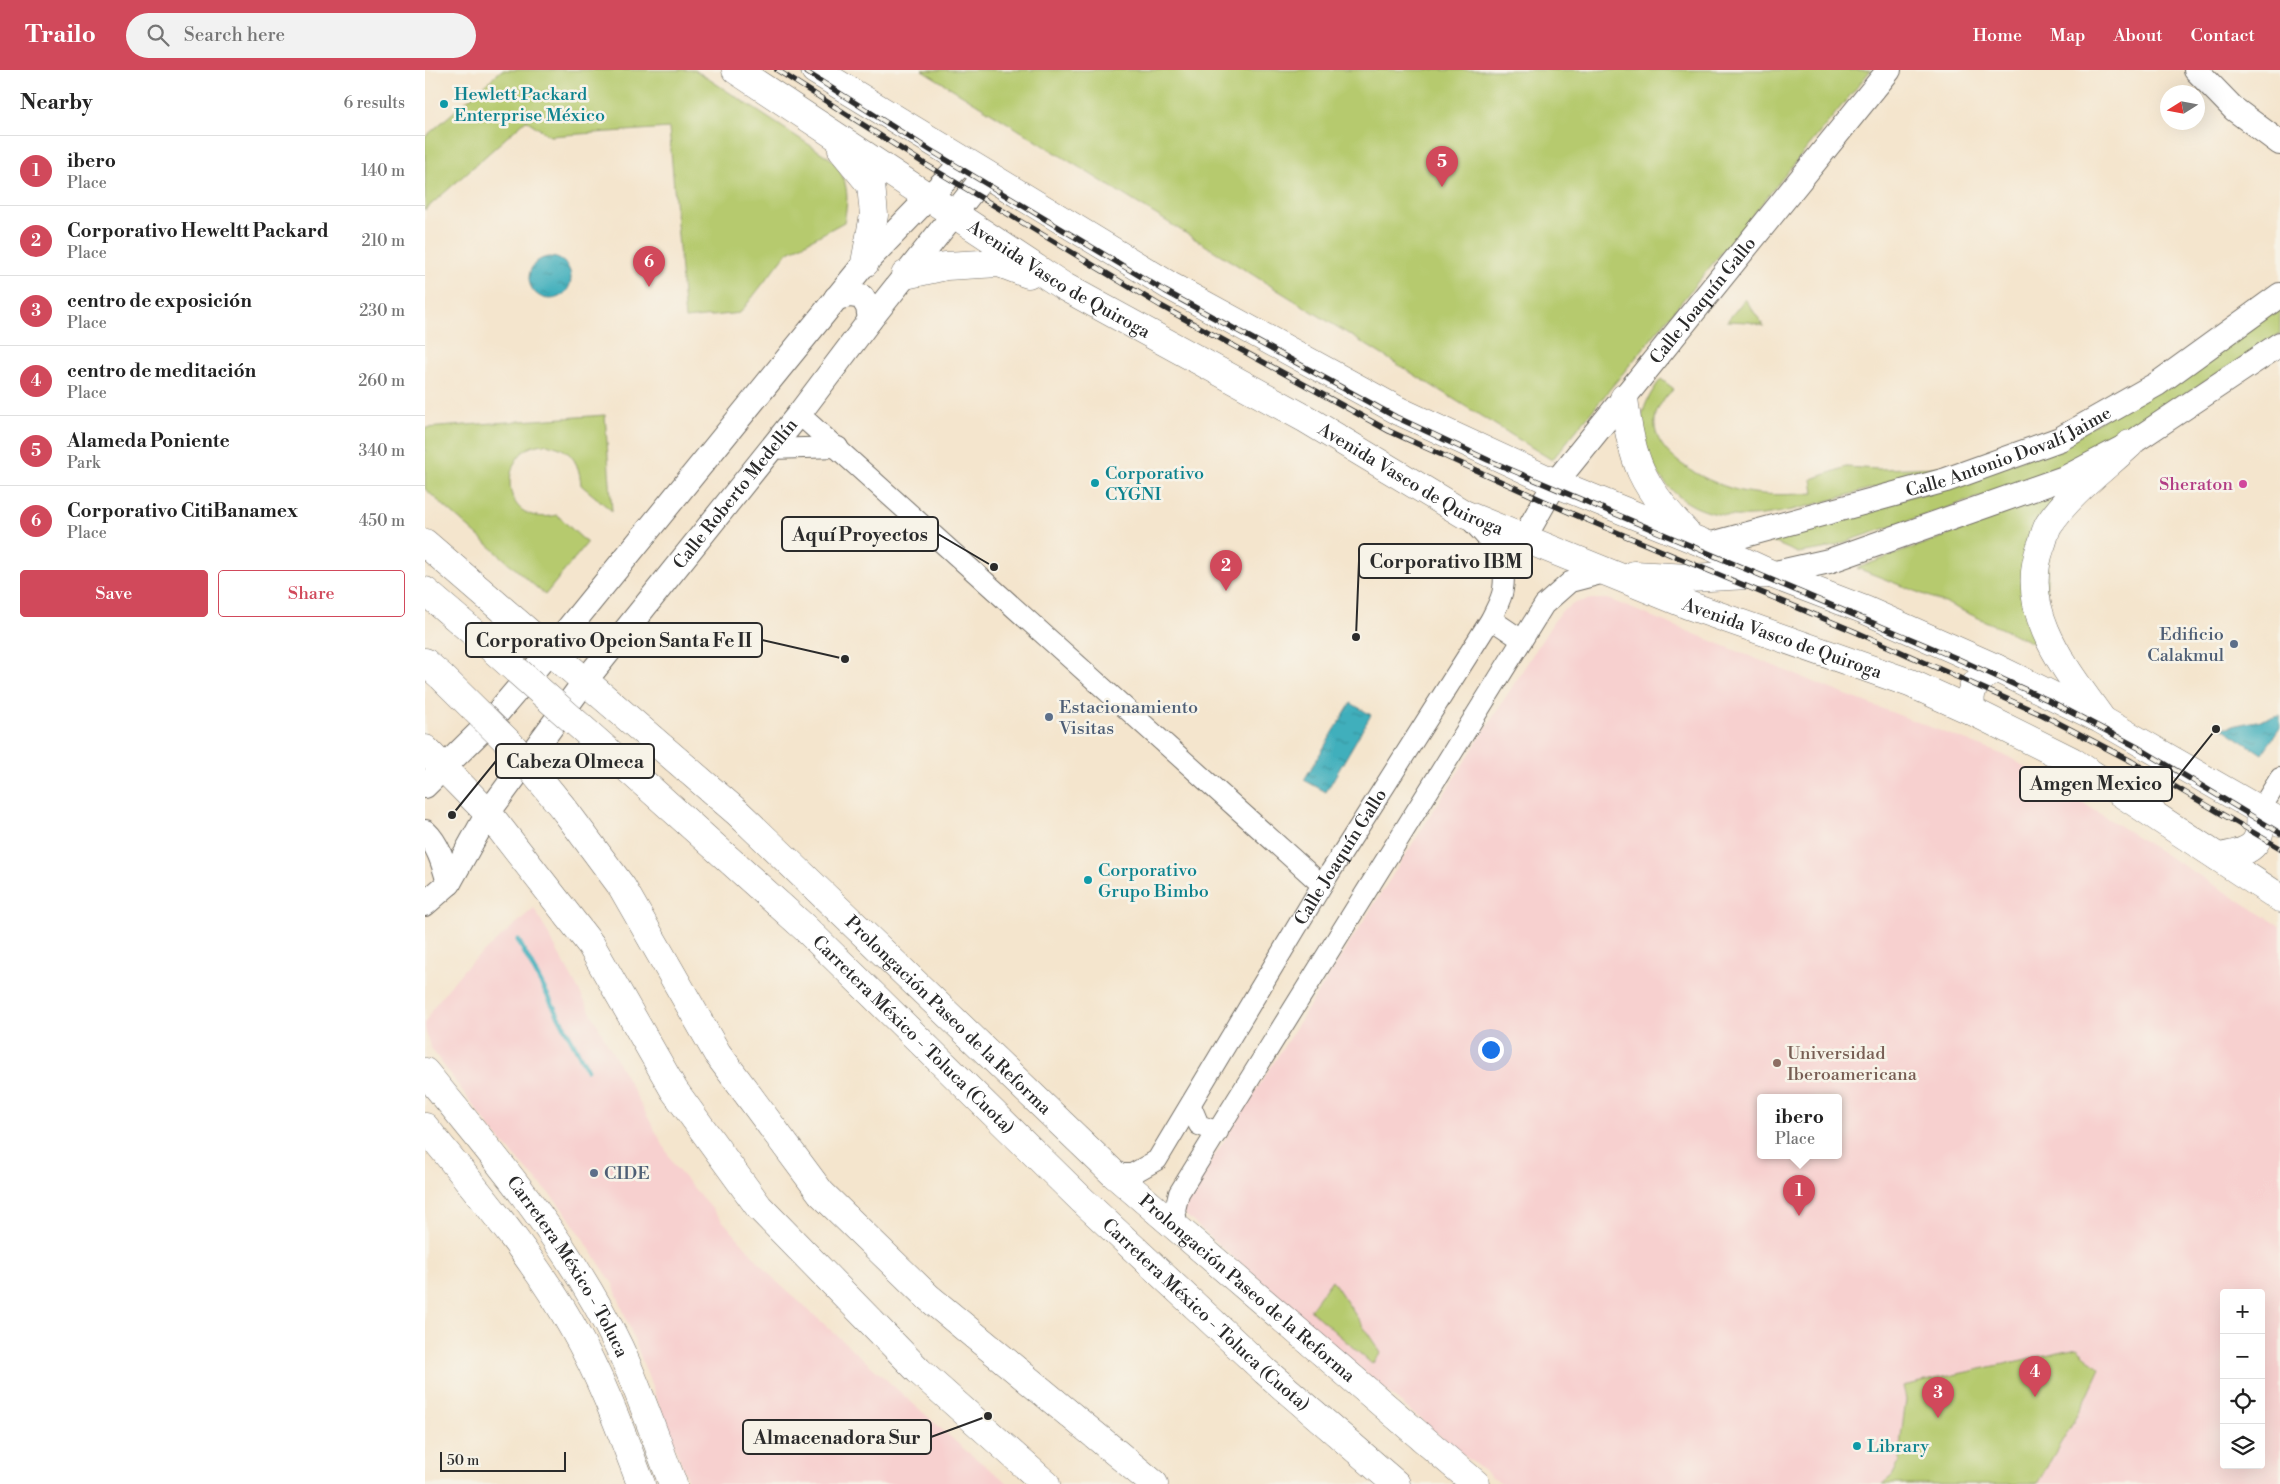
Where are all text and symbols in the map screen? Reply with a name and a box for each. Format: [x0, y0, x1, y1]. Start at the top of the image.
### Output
search box [126, 13, 476, 58]
text: Trailo [25, 20, 96, 50]
icon: search [144, 21, 172, 49]
text: Search here [184, 23, 285, 47]
text: Home [1973, 24, 2022, 47]
text: Map [2050, 24, 2086, 47]
text: About [2114, 24, 2163, 47]
text: Contact [2191, 24, 2255, 47]
place label: Hewlett Packard Enterprise México [454, 83, 605, 127]
north arrow [2160, 85, 2205, 130]
text: Nearby [20, 90, 93, 116]
text: 6 results [344, 93, 405, 113]
marker: Hewlett Packard Enterprise México [438, 98, 450, 110]
pin: 5 [1426, 146, 1458, 187]
text: ibero [67, 149, 116, 173]
text: 1 [32, 161, 40, 181]
text: 140 m [361, 161, 405, 181]
text: Place [67, 173, 107, 193]
street label: Avenida Vasco de Quiroga [963, 214, 1155, 344]
text: Corporativo Heweltt Packard [67, 219, 329, 243]
text: 2 [31, 231, 41, 251]
text: 210 m [361, 231, 405, 251]
street label: Calle Joaquín Gallo [1644, 232, 1761, 369]
text: Place [67, 243, 107, 263]
pin: 6 [633, 246, 665, 287]
text: centro de exposición [67, 289, 252, 313]
text: 3 [31, 301, 41, 321]
text: 230 m [359, 301, 405, 321]
text: Place [67, 313, 107, 333]
text: centro de meditación [67, 359, 256, 383]
text: 4 [31, 371, 41, 391]
text: 260 m [358, 371, 405, 391]
text: Place [67, 383, 107, 403]
street label: Calle Antonio Dovalí Jaime [1903, 401, 2115, 502]
street label: Calle Roberto Medellín [668, 413, 803, 574]
street label: Avenida Vasco de Quiroga [1313, 417, 1508, 541]
text: Alameda Poniente [67, 429, 230, 453]
text: 5 [31, 441, 41, 461]
text: 340 m [358, 441, 405, 461]
text: Park [67, 453, 100, 473]
place label: Corporativo CYGNI [1105, 462, 1204, 506]
place label: Sheraton [2159, 473, 2233, 496]
marker: Corporativo CYGNI [1089, 477, 1101, 489]
marker: Sheraton [2237, 478, 2249, 490]
text: Corporativo CitiBanamex [67, 499, 298, 523]
text: 6 [31, 511, 41, 531]
text: 450 m [359, 511, 405, 531]
callout: Aquí Proyectos [782, 517, 938, 551]
text: Place [67, 523, 107, 543]
text: Aquí Proyectos [791, 523, 928, 547]
callout: Corporativo IBM [1359, 544, 1532, 578]
pin: 2 [1210, 550, 1242, 591]
text: Corporativo IBM [1370, 550, 1523, 574]
button: Save [20, 570, 208, 617]
button: Share [218, 570, 405, 617]
street label: Avenida Vasco de Quiroga [1679, 592, 1886, 684]
callout: Corporativo Opcion Santa Fe II [466, 623, 762, 657]
place label: Edificio Calakmul [2147, 623, 2225, 667]
text: Corporativo Opcion Santa Fe II [476, 629, 753, 653]
marker: Edificio Calakmul [2228, 638, 2240, 650]
place label: Estacionamiento Visitas [1058, 696, 1198, 740]
marker: Estacionamiento Visitas [1043, 711, 1055, 723]
callout: Cabeza Olmeca [496, 744, 654, 778]
text: Cabeza Olmeca [506, 750, 645, 774]
callout: Amgen Mexico [2020, 767, 2172, 801]
text: Amgen Mexico [2029, 772, 2162, 796]
street label: Calle Joaquín Gallo [1289, 784, 1392, 929]
place label: Corporativo Grupo Bimbo [1098, 859, 1209, 903]
marker: Corporativo Grupo Bimbo [1082, 874, 1094, 886]
street label: Prolongación Paseo de la Reforma [840, 911, 1057, 1120]
street label: Carretera México - Toluca (Cuota) [808, 930, 1020, 1139]
your location [1478, 1037, 1504, 1063]
place label: Universidad Iberoamericana [1787, 1042, 1918, 1086]
marker: Universidad Iberoamericana [1771, 1057, 1783, 1069]
popup [1757, 1094, 1842, 1159]
text: ibero [1775, 1105, 1824, 1129]
text: Place [1775, 1129, 1815, 1149]
place label: CIDE [604, 1162, 650, 1185]
marker: CIDE [588, 1167, 600, 1179]
street label: Carretera México - Toluca [502, 1171, 634, 1362]
pin: 1 [1783, 1175, 1815, 1216]
street label: Prolongación Paseo de la Reforma [1134, 1189, 1361, 1388]
street label: Carretera México - Toluca (Cuota) [1097, 1213, 1315, 1416]
map controls [2220, 1289, 2265, 1469]
button: + [2220, 1289, 2265, 1334]
button: − [2220, 1334, 2265, 1379]
pin: 4 [2019, 1356, 2051, 1397]
pin: 3 [1922, 1377, 1954, 1418]
button: locate [2220, 1379, 2265, 1424]
callout: Almacenadora Sur [743, 1420, 931, 1454]
button: layers [2220, 1424, 2265, 1469]
text: Almacenadora Sur [752, 1426, 921, 1450]
place label: Library [1867, 1435, 1929, 1458]
marker: Library [1851, 1440, 1863, 1452]
scale bar [440, 1449, 566, 1472]
text: 50 m [447, 1452, 479, 1470]

